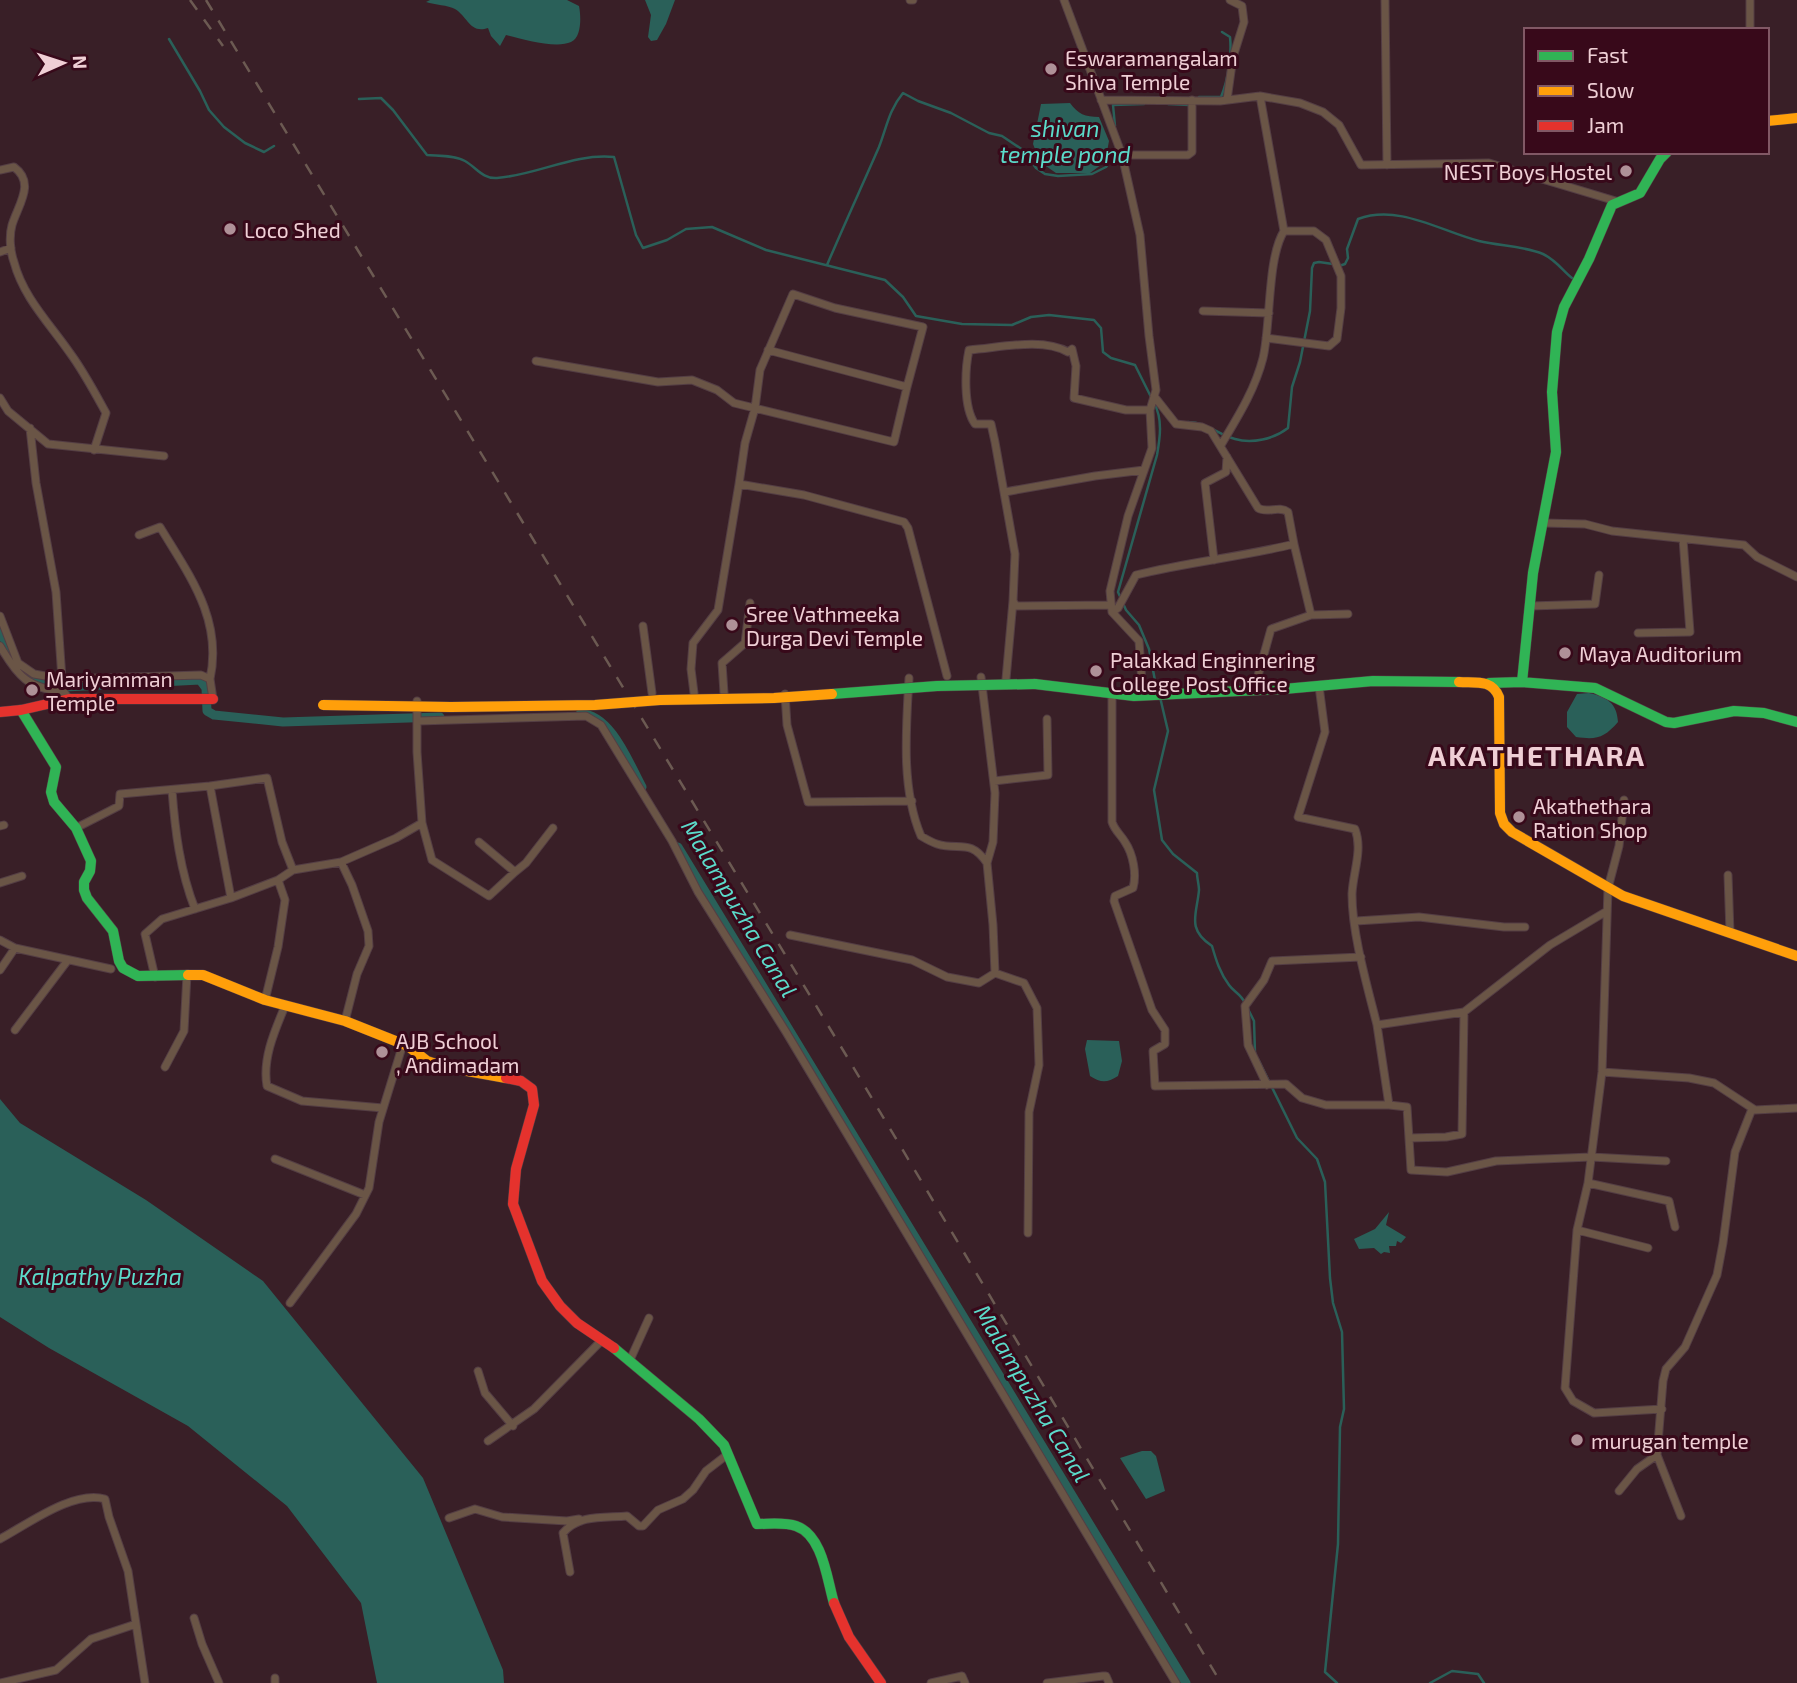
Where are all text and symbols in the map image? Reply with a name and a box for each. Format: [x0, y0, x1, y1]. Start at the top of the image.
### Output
north arrow [28, 28, 98, 98]
legend [1524, 28, 1769, 154]
text: Fast [1587, 42, 1628, 67]
place label: Eswaramangalam Shiva Temple [1065, 45, 1238, 94]
text: N [69, 55, 92, 70]
marker: Eswaramangalam Shiva Temple [1043, 61, 1059, 77]
text: Slow [1587, 77, 1634, 102]
text: Jam [1587, 112, 1624, 137]
water label: shivan temple pond [999, 114, 1131, 168]
place label: NEST Boys Hostel [1444, 159, 1613, 184]
marker: NEST Boys Hostel [1618, 163, 1634, 179]
place label: Loco Shed [244, 217, 341, 242]
marker: Loco Shed [222, 221, 238, 237]
place label: Sree Vathmeeka Durga Devi Temple [746, 601, 923, 650]
marker: Sree Vathmeeka Durga Devi Temple [724, 617, 740, 633]
place label: Maya Auditorium [1579, 641, 1742, 666]
marker: Maya Auditorium [1557, 645, 1573, 661]
place label: Palakkad Enginnering College Post Office [1110, 647, 1316, 696]
marker: Palakkad Enginnering College Post Office [1088, 663, 1104, 679]
place label: Mariyamman Temple [46, 666, 173, 715]
marker: Mariyamman Temple [24, 682, 40, 698]
district label: AKATHETHARA [1428, 738, 1646, 772]
place label: Akathethara Ration Shop [1533, 793, 1651, 842]
marker: Akathethara Ration Shop [1511, 809, 1527, 825]
water label: Malampuzha Canal [676, 814, 804, 1002]
place label: AJB School , Andimadam [396, 1028, 519, 1077]
marker: AJB School , Andimadam [374, 1044, 390, 1060]
water label: Kalpathy Puzha [18, 1262, 182, 1290]
water label: Malampuzha Canal [969, 1299, 1097, 1487]
place label: murugan temple [1591, 1428, 1749, 1453]
marker: murugan temple [1569, 1432, 1585, 1448]

